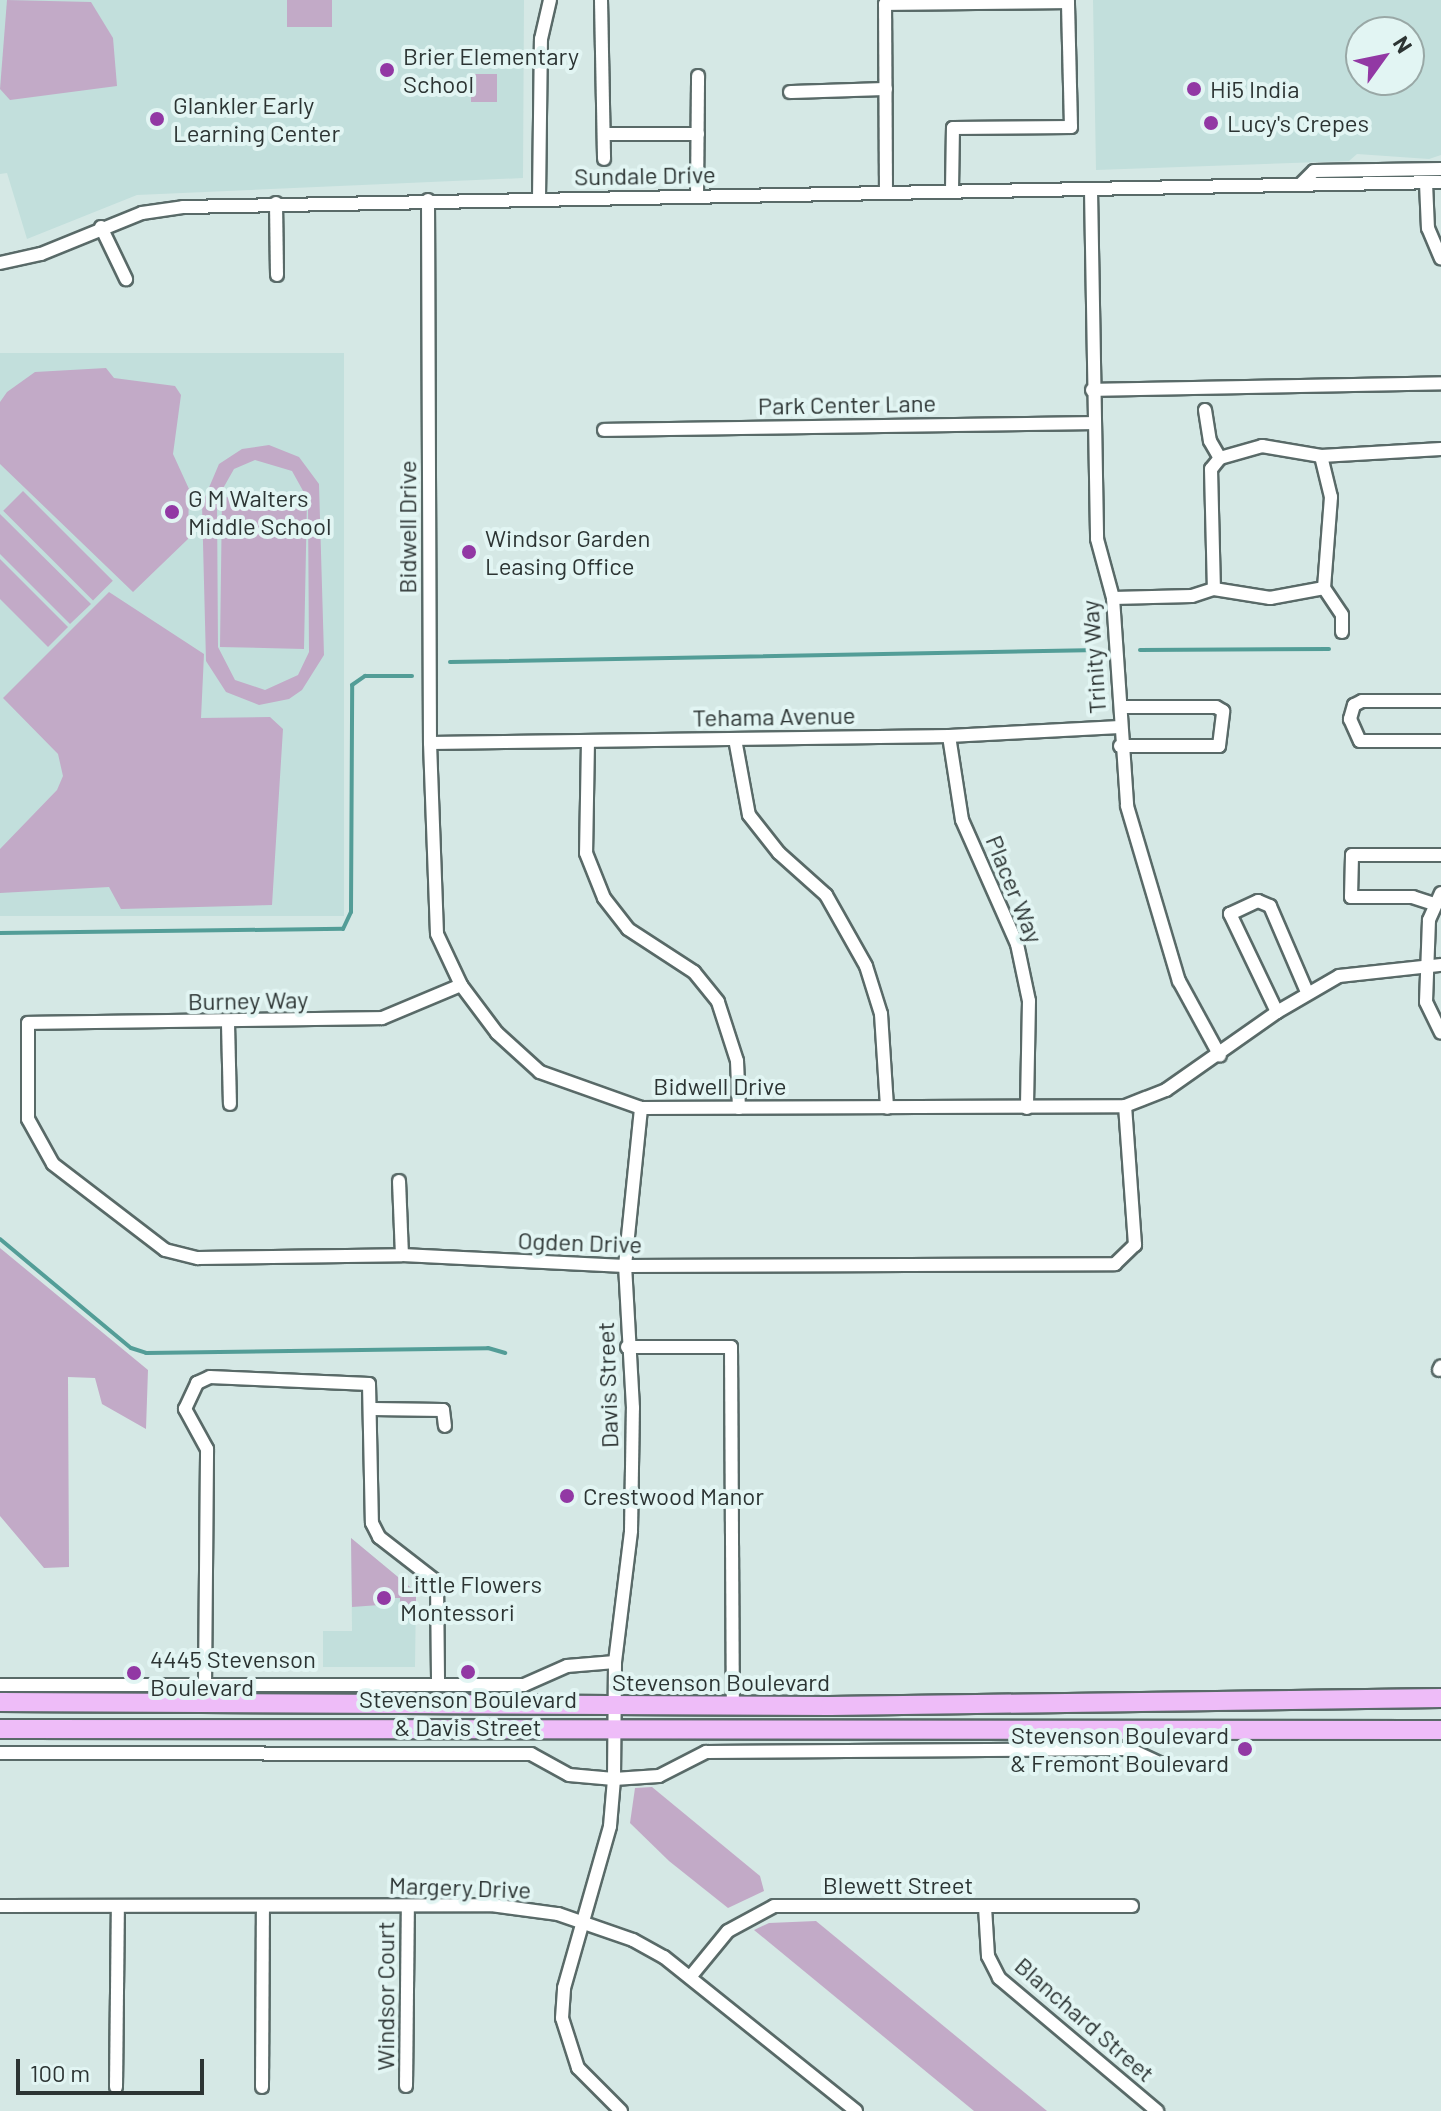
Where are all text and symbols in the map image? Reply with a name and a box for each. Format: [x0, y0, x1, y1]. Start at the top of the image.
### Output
north arrow [1345, 16, 1425, 96]
text: N [1389, 31, 1418, 57]
place label: Brier Elementary School [403, 42, 579, 98]
marker: Brier Elementary School [378, 61, 396, 79]
place label: Hi5 India [1210, 75, 1299, 103]
marker: Hi5 India [1185, 80, 1203, 98]
place label: Glankler Early Learning Center [173, 91, 340, 147]
place label: Lucy's Crepes [1227, 109, 1369, 137]
marker: Glankler Early Learning Center [148, 110, 166, 128]
marker: Lucy's Crepes [1202, 114, 1220, 132]
street label: Sundale Drive [574, 159, 716, 191]
street label: Park Center Lane [758, 388, 936, 420]
street label: Bidwell Drive [393, 460, 421, 594]
place label: G M Walters Middle School [188, 484, 332, 540]
marker: G M Walters Middle School [163, 503, 181, 521]
place label: Windsor Garden Leasing Office [485, 524, 650, 580]
marker: Windsor Garden Leasing Office [460, 543, 478, 561]
street label: Trinity Way [1075, 599, 1111, 715]
street label: Tehama Avenue [692, 700, 856, 732]
street label: Placer Way [980, 831, 1050, 947]
street label: Burney Way [187, 985, 309, 1015]
street label: Bidwell Drive [653, 1072, 787, 1100]
street label: Ogden Drive [517, 1225, 643, 1259]
street label: Davis Street [590, 1321, 624, 1449]
place label: Crestwood Manor [583, 1482, 764, 1510]
marker: Crestwood Manor [558, 1487, 576, 1505]
place label: Little Flowers Montessori [400, 1570, 542, 1626]
marker: Little Flowers Montessori [375, 1589, 393, 1607]
place label: 4445 Stevenson Boulevard [150, 1645, 316, 1701]
marker: Stevenson Boulevard & Davis Street [459, 1663, 477, 1681]
marker: 4445 Stevenson Boulevard [125, 1664, 143, 1682]
street label: Stevenson Boulevard [612, 1668, 830, 1696]
place label: Stevenson Boulevard & Davis Street [359, 1685, 577, 1741]
place label: Stevenson Boulevard & Fremont Boulevard [1010, 1721, 1229, 1777]
marker: Stevenson Boulevard & Fremont Boulevard [1236, 1740, 1254, 1758]
street label: Margery Drive [388, 1870, 532, 1904]
street label: Blewett Street [823, 1871, 973, 1899]
street label: Windsor Court [371, 1921, 399, 2071]
street label: Blanchard Street [1009, 1951, 1161, 2087]
scale bar [20, 2043, 208, 2093]
text: 100 m [30, 2058, 90, 2087]

